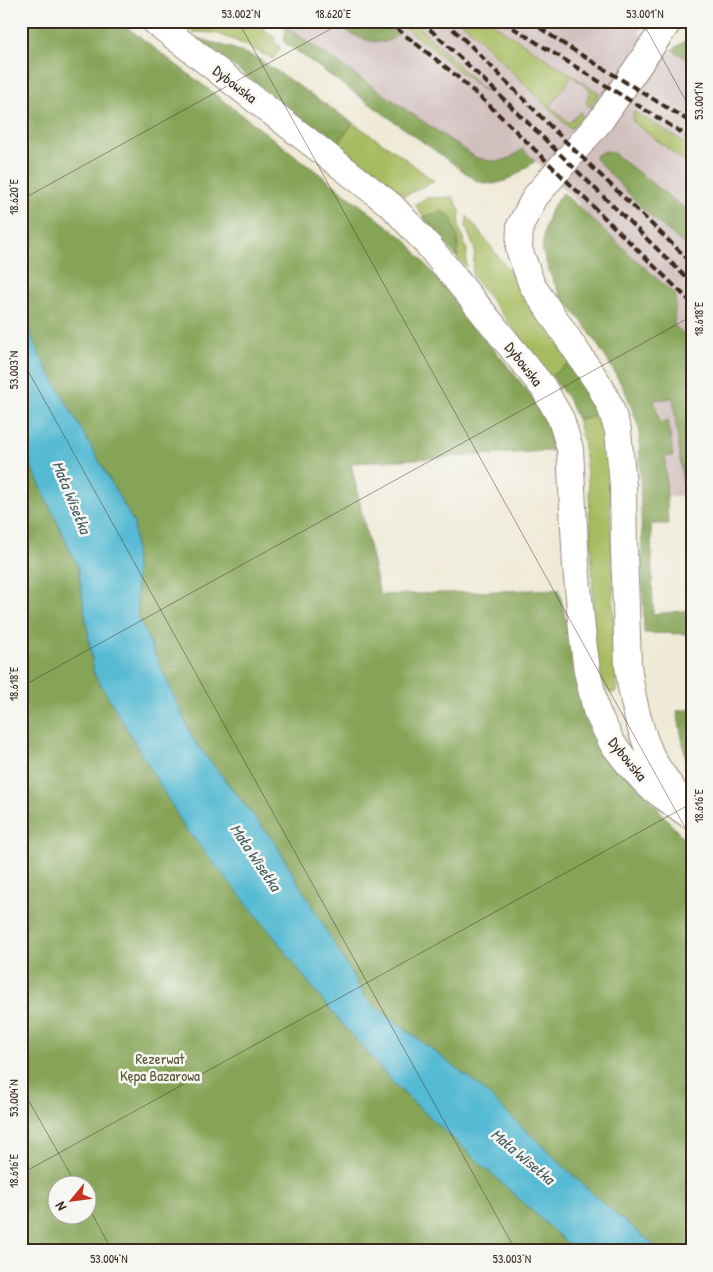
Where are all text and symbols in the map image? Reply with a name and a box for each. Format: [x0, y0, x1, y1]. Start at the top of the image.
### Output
text: 53.002°N [222, 5, 260, 22]
text: 18.620°E [315, 5, 352, 22]
text: 53.001°N [626, 5, 664, 22]
street label: Dybowska [209, 60, 261, 108]
text: 53.001°N [690, 82, 707, 120]
text: 18.620°E [5, 178, 22, 215]
text: 18.618°E [690, 301, 707, 336]
street label: Dybowska [500, 338, 548, 390]
text: 53.003°N [5, 351, 22, 389]
water label: Mała Wisełka [47, 457, 97, 538]
text: 18.618°E [5, 666, 22, 701]
street label: Dybowska [604, 733, 652, 785]
text: 18.616°E [690, 788, 707, 823]
water label: Mała Wisełka [225, 819, 288, 896]
park label: Rezerwat Kępa Bazarowa [120, 1048, 200, 1086]
text: 53.004°N [5, 1079, 22, 1117]
water label: Mała Wisełka [487, 1123, 561, 1190]
text: 18.616°E [5, 1153, 22, 1188]
north arrow [48, 1174, 98, 1224]
text: N [50, 1198, 70, 1214]
text: 53.004°N [90, 1250, 128, 1267]
text: 53.003°N [493, 1250, 531, 1267]

